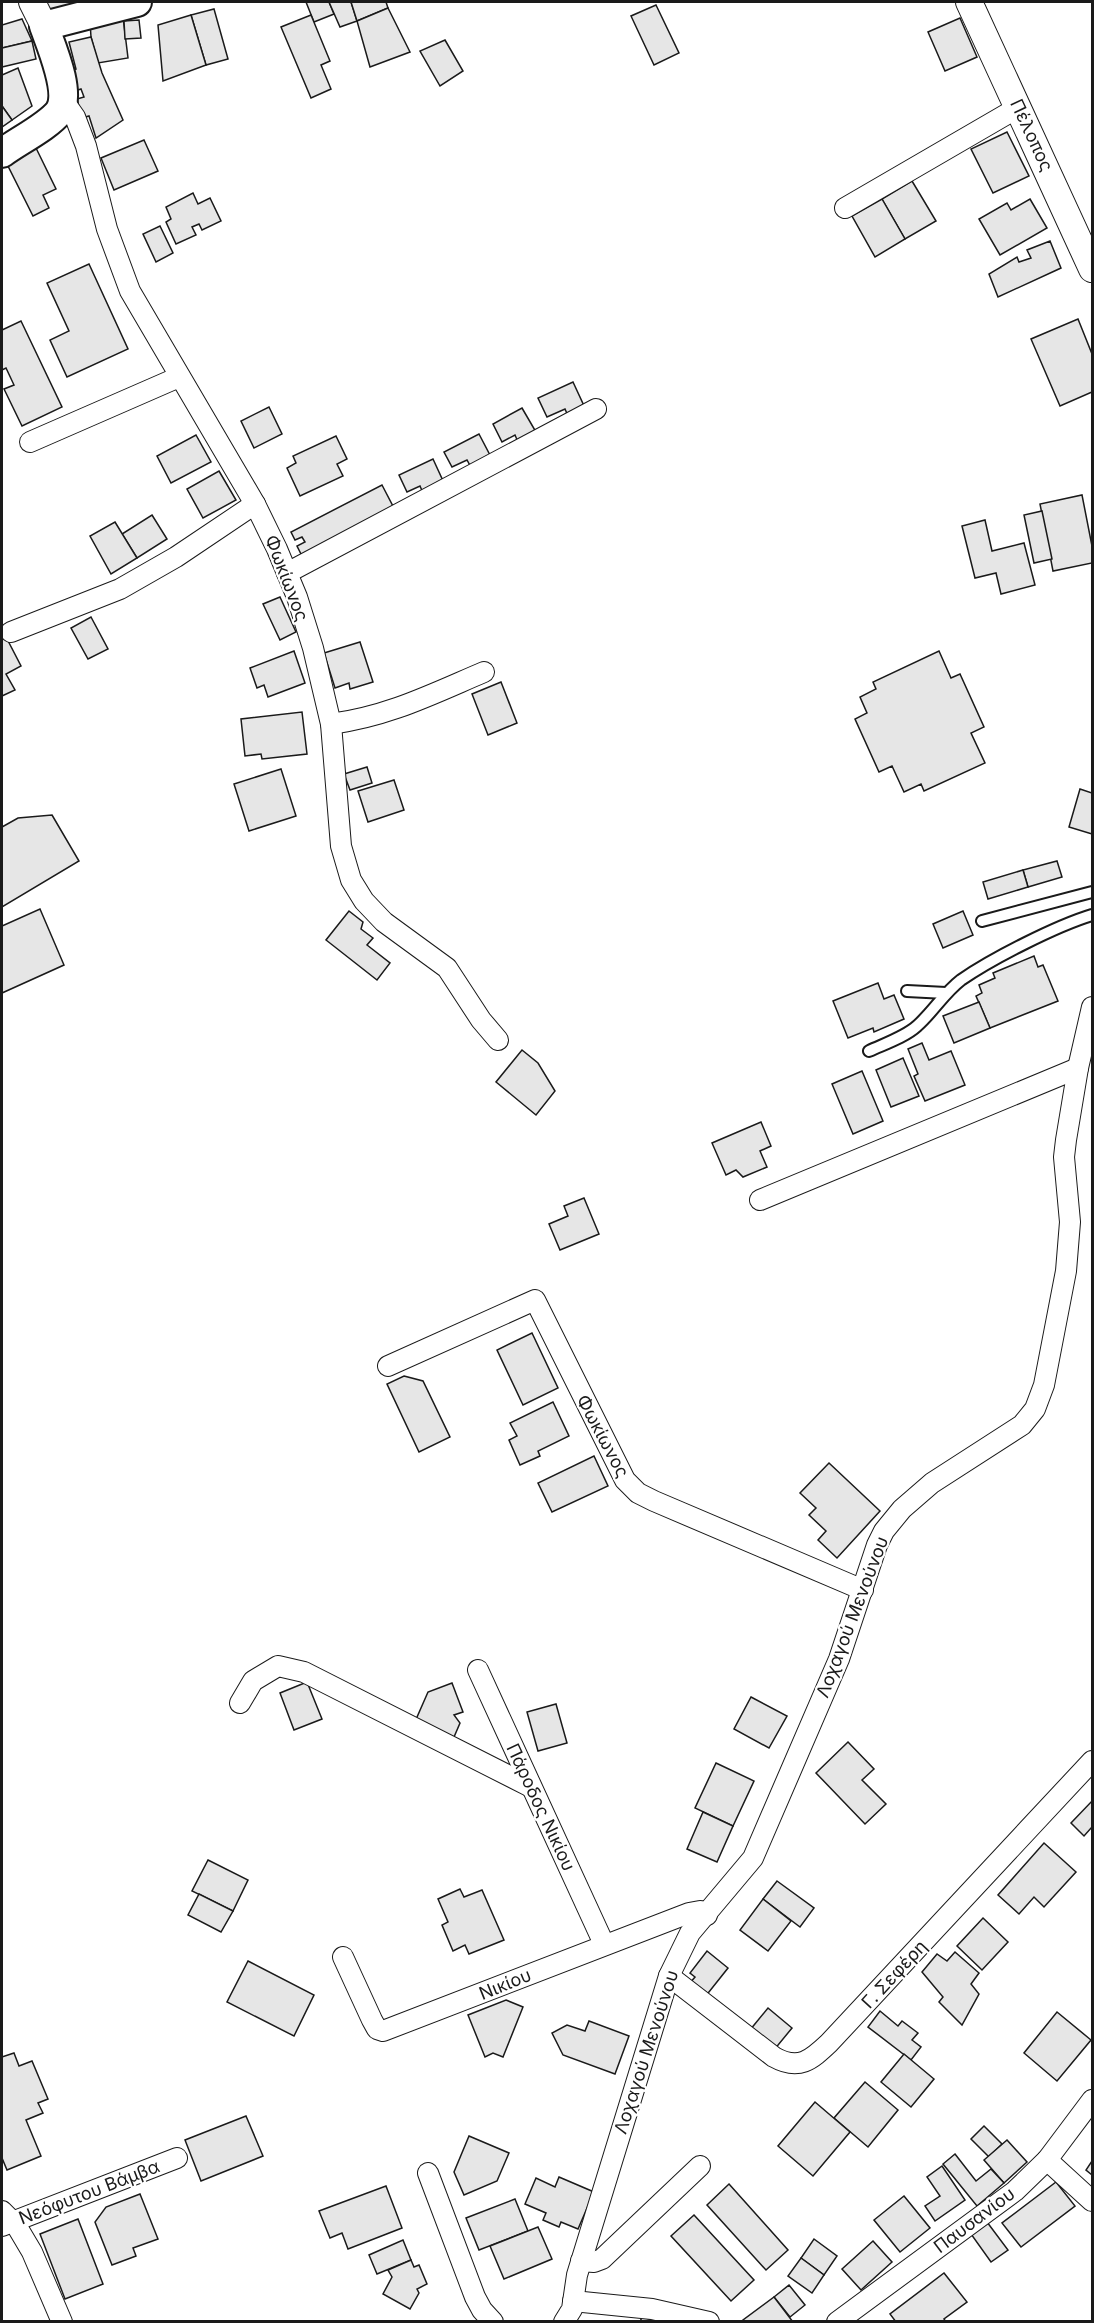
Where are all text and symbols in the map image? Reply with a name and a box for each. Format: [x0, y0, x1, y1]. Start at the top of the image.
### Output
street label: Πέλοπος [1006, 96, 1058, 174]
street label: Φωκίωνος [261, 532, 313, 624]
street label: Φωκίωνος [572, 1391, 634, 1481]
street label: Λοχαγού Μενούνου [812, 1533, 892, 1701]
street label: Πάροδος Νικίου [502, 1740, 580, 1874]
street label: Γ. Σεφέρη [857, 1936, 931, 2012]
street label: Νικίου [476, 1964, 534, 2004]
street label: Λοχαγού Μενούνου [610, 1967, 682, 2137]
street label: Νεόφυτου Βάμβα [16, 2155, 162, 2229]
street label: Παυσανίου [929, 2183, 1019, 2257]

